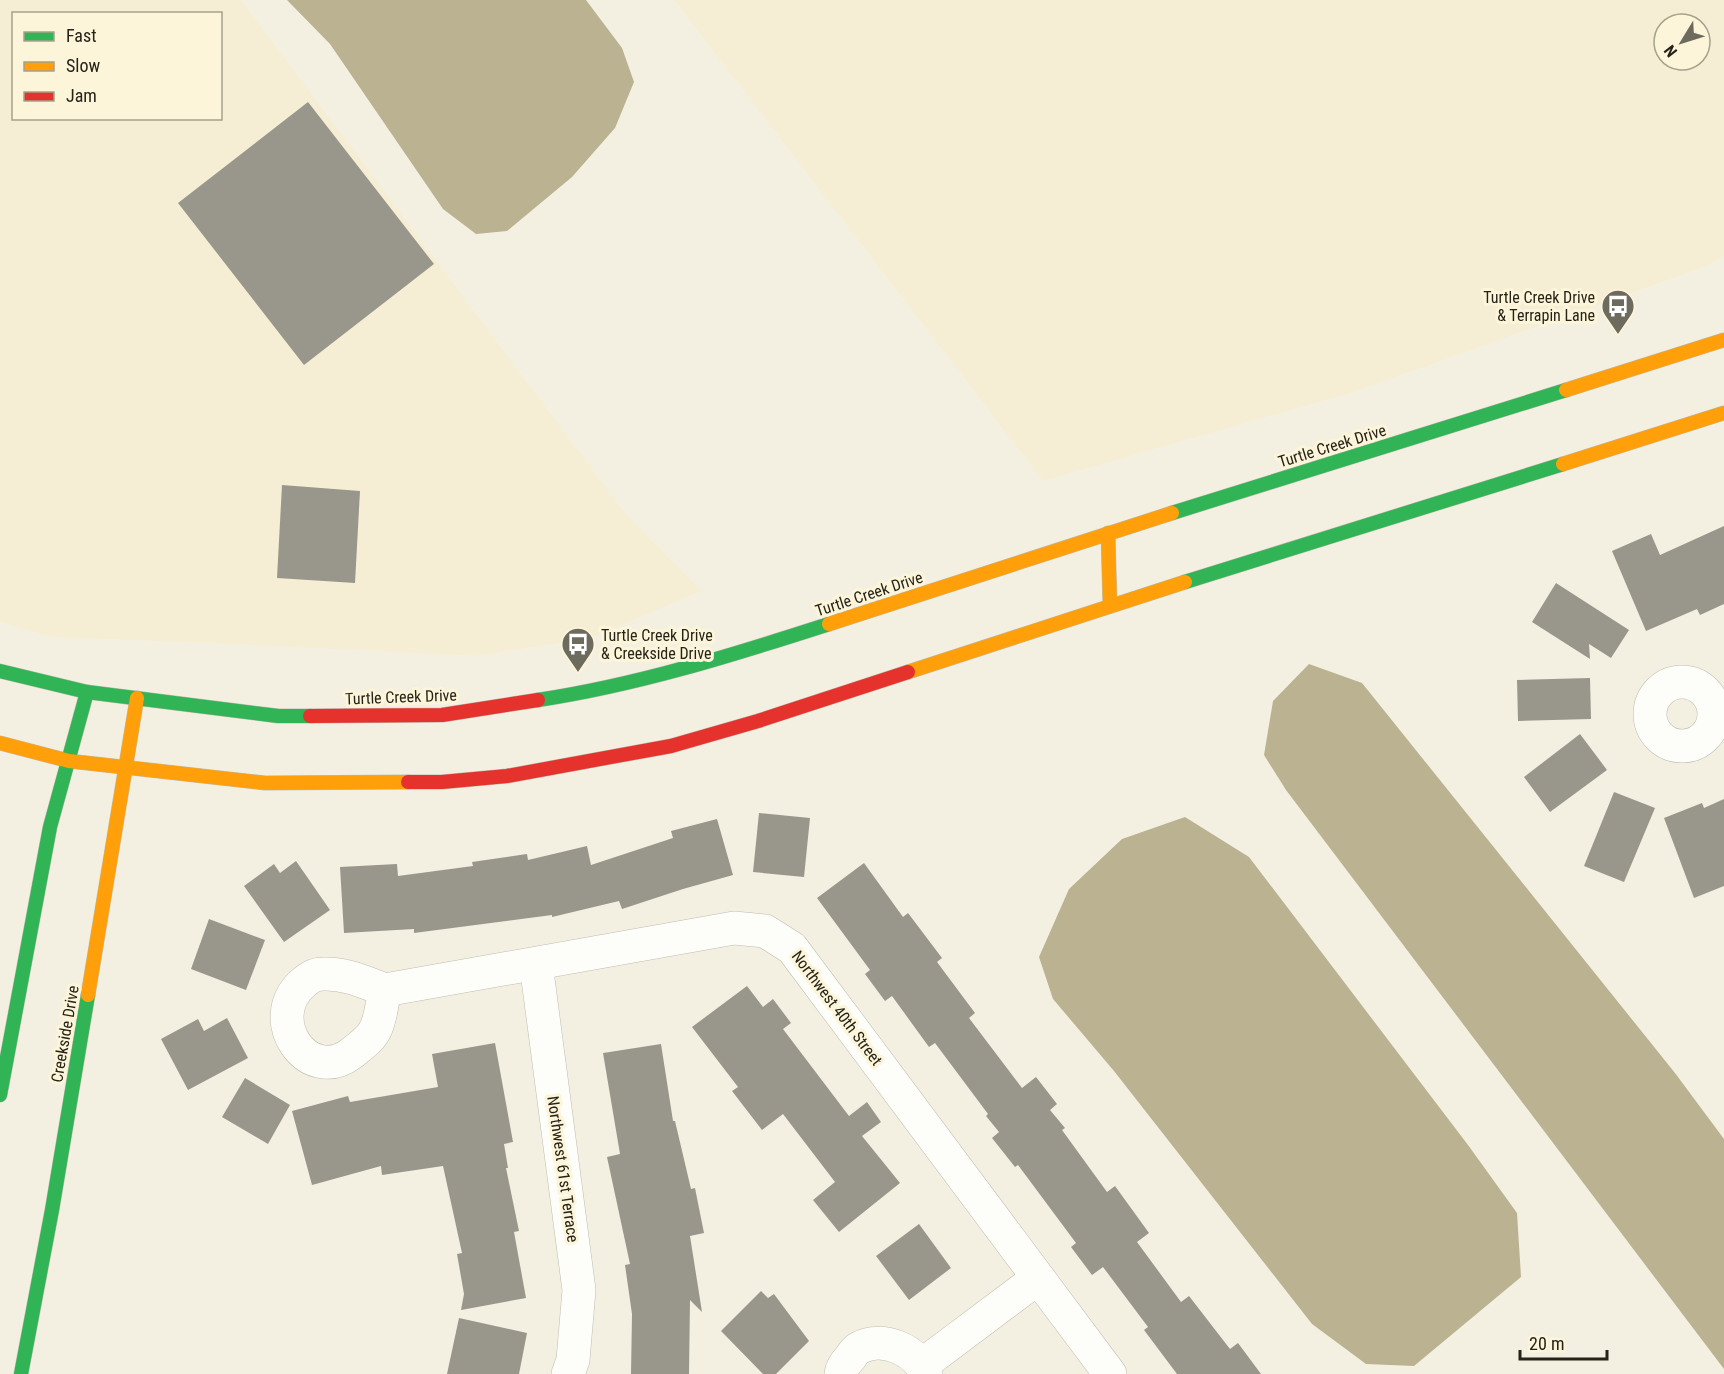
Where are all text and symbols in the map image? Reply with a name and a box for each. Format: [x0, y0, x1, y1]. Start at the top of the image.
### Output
legend [12, 12, 222, 120]
north arrow [1652, 12, 1712, 72]
text: Fast [66, 25, 97, 46]
text: N [1660, 41, 1681, 61]
text: Slow [66, 55, 101, 76]
text: Jam [66, 85, 97, 106]
place label: Turtle Creek Drive & Terrapin Lane [1483, 288, 1595, 325]
bus stop icon: Turtle Creek Drive & Terrapin Lane [1600, 288, 1636, 335]
street label: Turtle Creek Drive [1276, 421, 1388, 471]
street label: Turtle Creek Drive [813, 568, 925, 620]
bus stop icon: Turtle Creek Drive & Creekside Drive [560, 626, 596, 673]
place label: Turtle Creek Drive & Creekside Drive [601, 626, 713, 663]
street label: Turtle Creek Drive [345, 686, 457, 708]
street label: Northwest 40th Street [788, 947, 886, 1069]
street label: Creekside Drive [47, 984, 83, 1084]
street label: Northwest 61st Terrace [543, 1095, 583, 1243]
scale bar [1520, 1323, 1607, 1361]
text: 20 m [1529, 1333, 1564, 1354]

